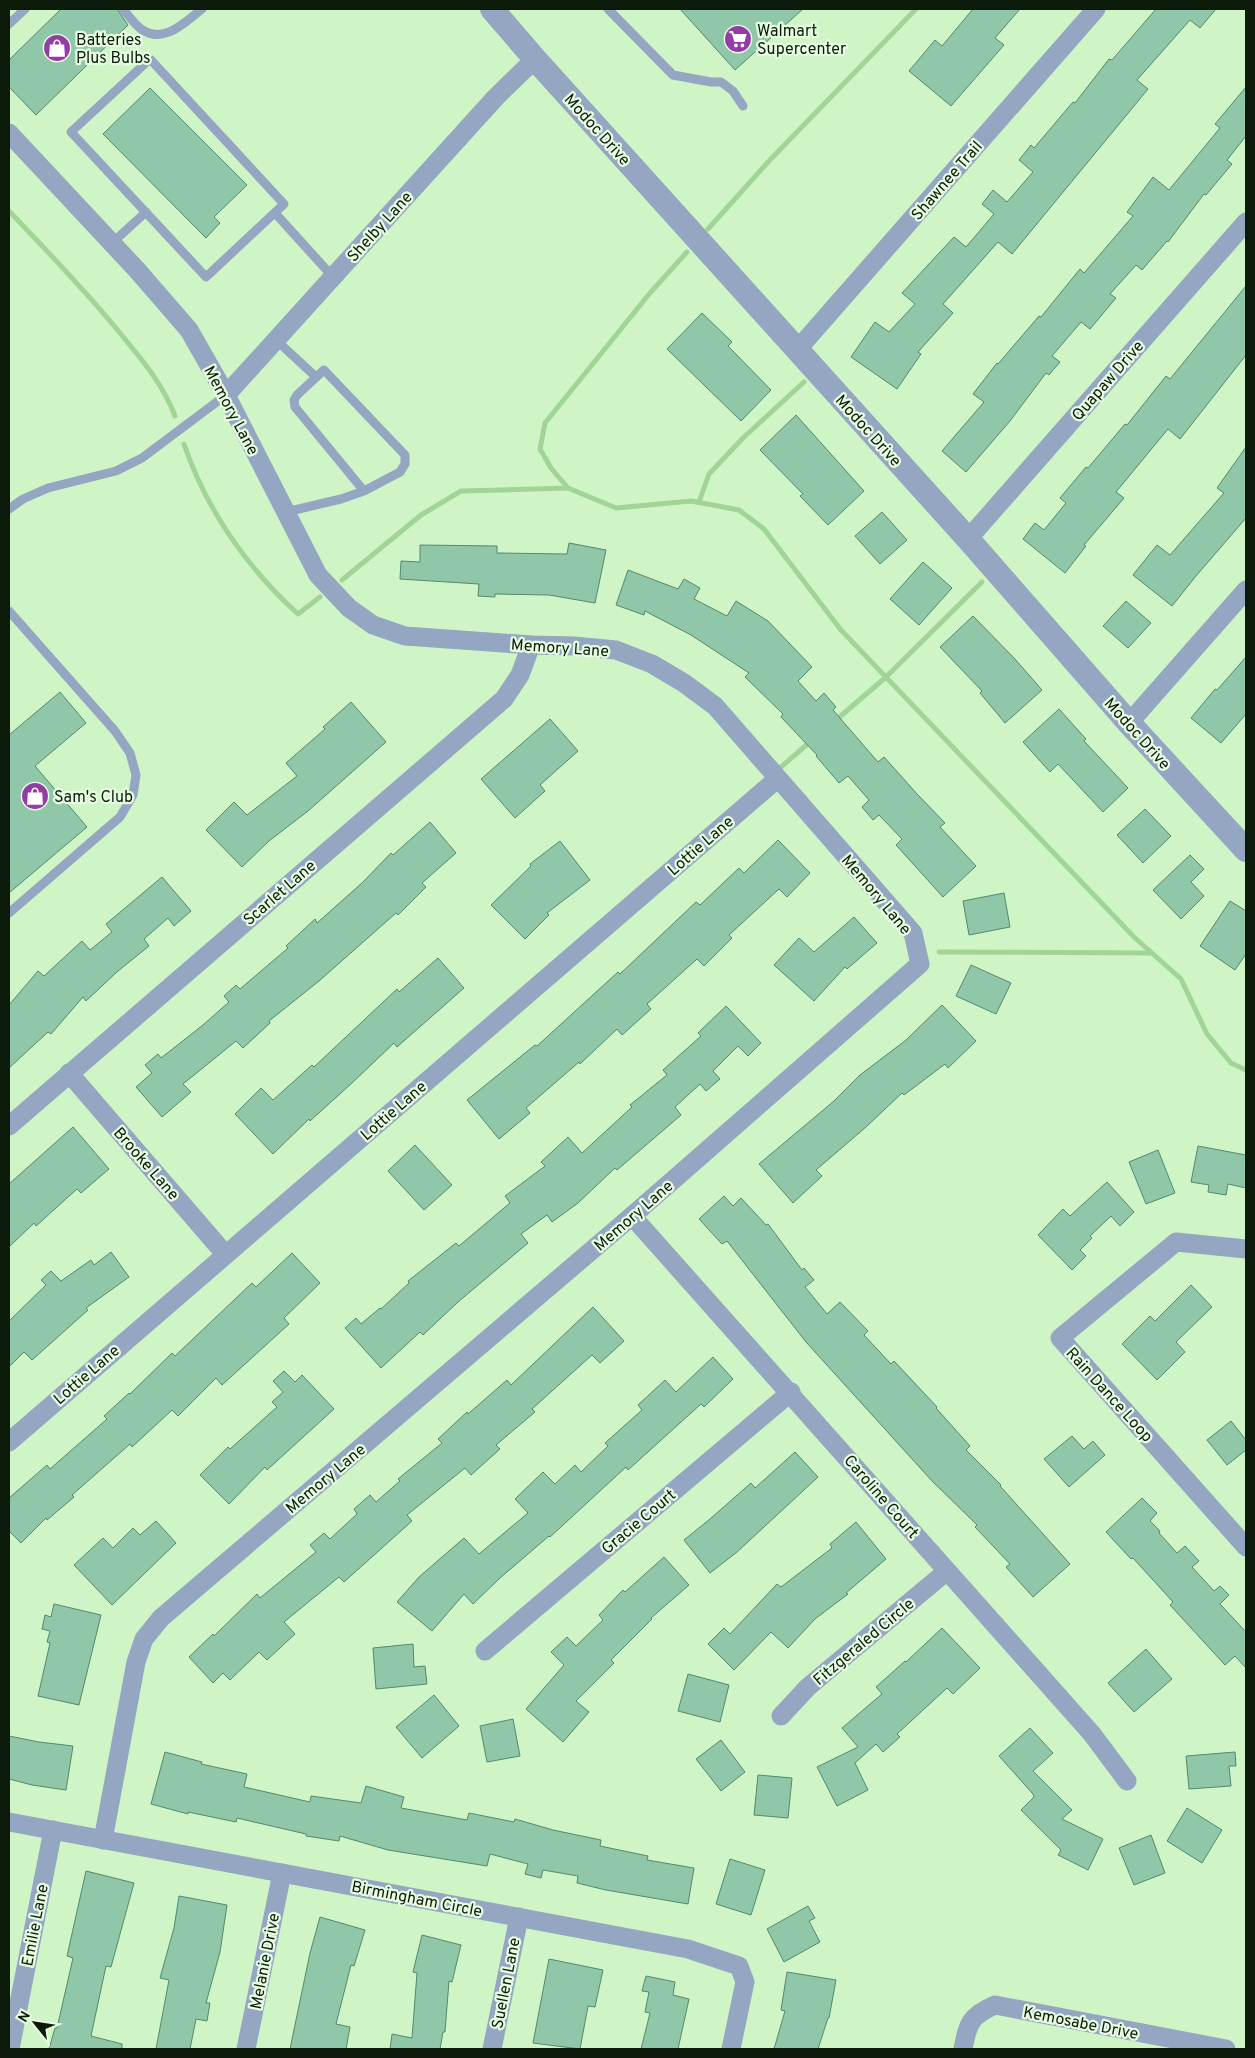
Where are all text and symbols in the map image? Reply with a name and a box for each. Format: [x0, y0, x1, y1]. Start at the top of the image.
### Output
place label: Walmart Supercenter [757, 22, 846, 60]
supermarket icon: Walmart Supercenter [723, 24, 753, 54]
place label: Batteries Plus Bulbs [76, 31, 151, 69]
shop icon: Batteries Plus Bulbs [42, 33, 72, 63]
street label: Modoc Drive [559, 90, 634, 170]
street label: Shawnee Trail [908, 137, 987, 225]
street label: Shelby Lane [344, 188, 417, 267]
street label: Quapaw Drive [1068, 337, 1149, 426]
street label: Memory Lane [198, 363, 262, 459]
street label: Modoc Drive [830, 391, 905, 471]
street label: Memory Lane [510, 636, 610, 662]
street label: Modoc Drive [1099, 694, 1174, 774]
shop icon: Sam's Club [20, 781, 50, 811]
place label: Sam's Club [54, 788, 133, 808]
street label: Lottie Lane [664, 812, 738, 881]
street label: Memory Lane [836, 851, 915, 939]
street label: Scarlet Lane [240, 857, 321, 931]
street label: Lottie Lane [357, 1077, 431, 1146]
street label: Brooke Lane [108, 1124, 183, 1205]
street label: Memory Lane [591, 1177, 678, 1256]
street label: Lottie Lane [50, 1341, 124, 1410]
street label: Rain Dance Loop [1061, 1344, 1156, 1447]
street label: Memory Lane [282, 1440, 370, 1519]
street label: Caroline Court [839, 1451, 922, 1543]
street label: Gracie Court [598, 1486, 681, 1559]
street label: Fitzgeraled Circle [810, 1594, 919, 1691]
street label: Birmingham Circle [350, 1877, 484, 1922]
street label: Emilie Lane [18, 1883, 54, 1968]
street label: Melanie Drive [247, 1912, 285, 2011]
street label: Suellen Lane [488, 1936, 526, 2031]
north arrow [10, 1998, 60, 2048]
street label: Kemosabe Drive [1021, 2003, 1140, 2045]
text: N [15, 2009, 35, 2026]

